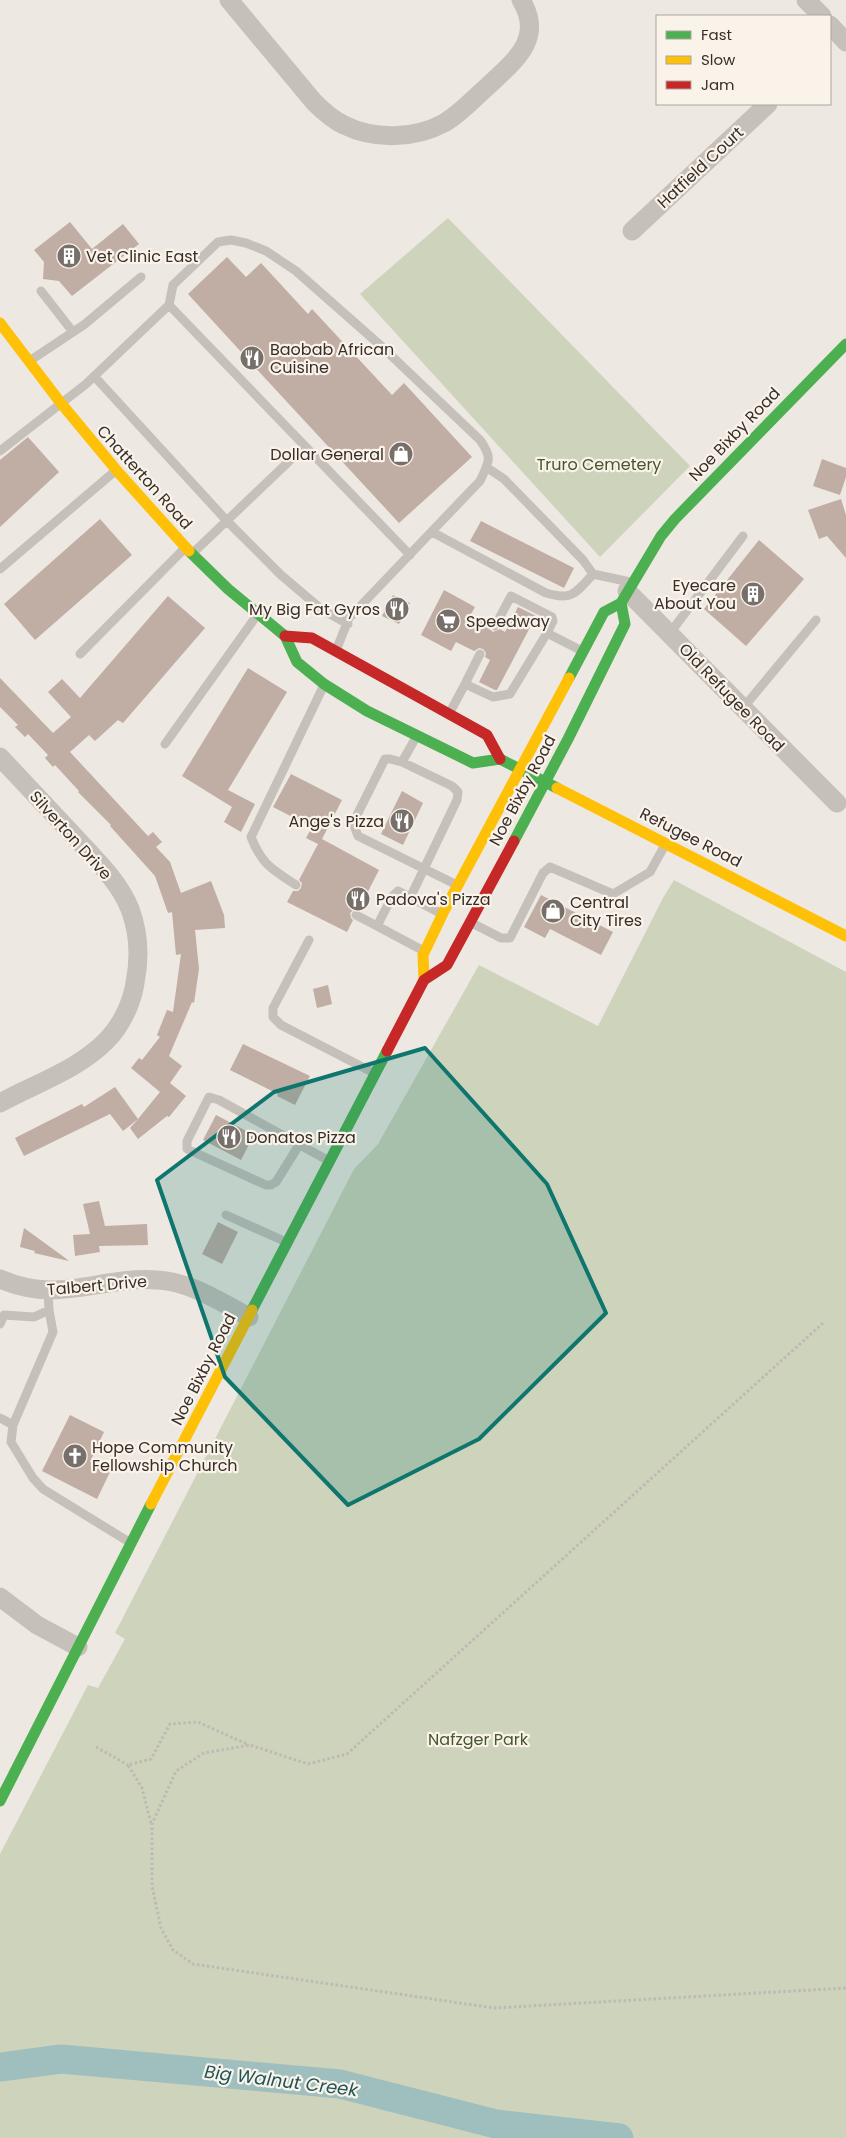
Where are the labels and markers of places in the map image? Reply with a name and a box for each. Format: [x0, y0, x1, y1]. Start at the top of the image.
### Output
building icon: Vet Clinic East [56, 243, 82, 269]
place label: Vet Clinic East [86, 245, 199, 268]
place label: Baobab African Cuisine [270, 338, 394, 379]
restaurant icon: Baobab African Cuisine [239, 345, 265, 371]
shop icon: Dollar General [388, 441, 414, 467]
place label: Dollar General [270, 443, 384, 466]
place label: Eyecare About You [654, 574, 736, 615]
building icon: Eyecare About You [740, 581, 766, 607]
restaurant icon: My Big Fat Gyros [384, 596, 410, 622]
place label: My Big Fat Gyros [249, 598, 380, 621]
supermarket icon: Speedway [435, 608, 461, 634]
place label: Speedway [466, 610, 550, 633]
restaurant icon: Ange's Pizza [389, 808, 415, 834]
place label: Ange's Pizza [288, 810, 384, 833]
restaurant icon: Padova's Pizza [345, 886, 371, 912]
place label: Padova's Pizza [376, 888, 491, 911]
place label: Central City Tires [570, 891, 642, 932]
shop icon: Central City Tires [540, 898, 566, 924]
restaurant icon: Donatos Pizza [216, 1124, 242, 1150]
place label: Donatos Pizza [246, 1126, 356, 1149]
place label: Hope Community Fellowship Church [92, 1436, 238, 1477]
church icon: Hope Community Fellowship Church [62, 1443, 88, 1469]

